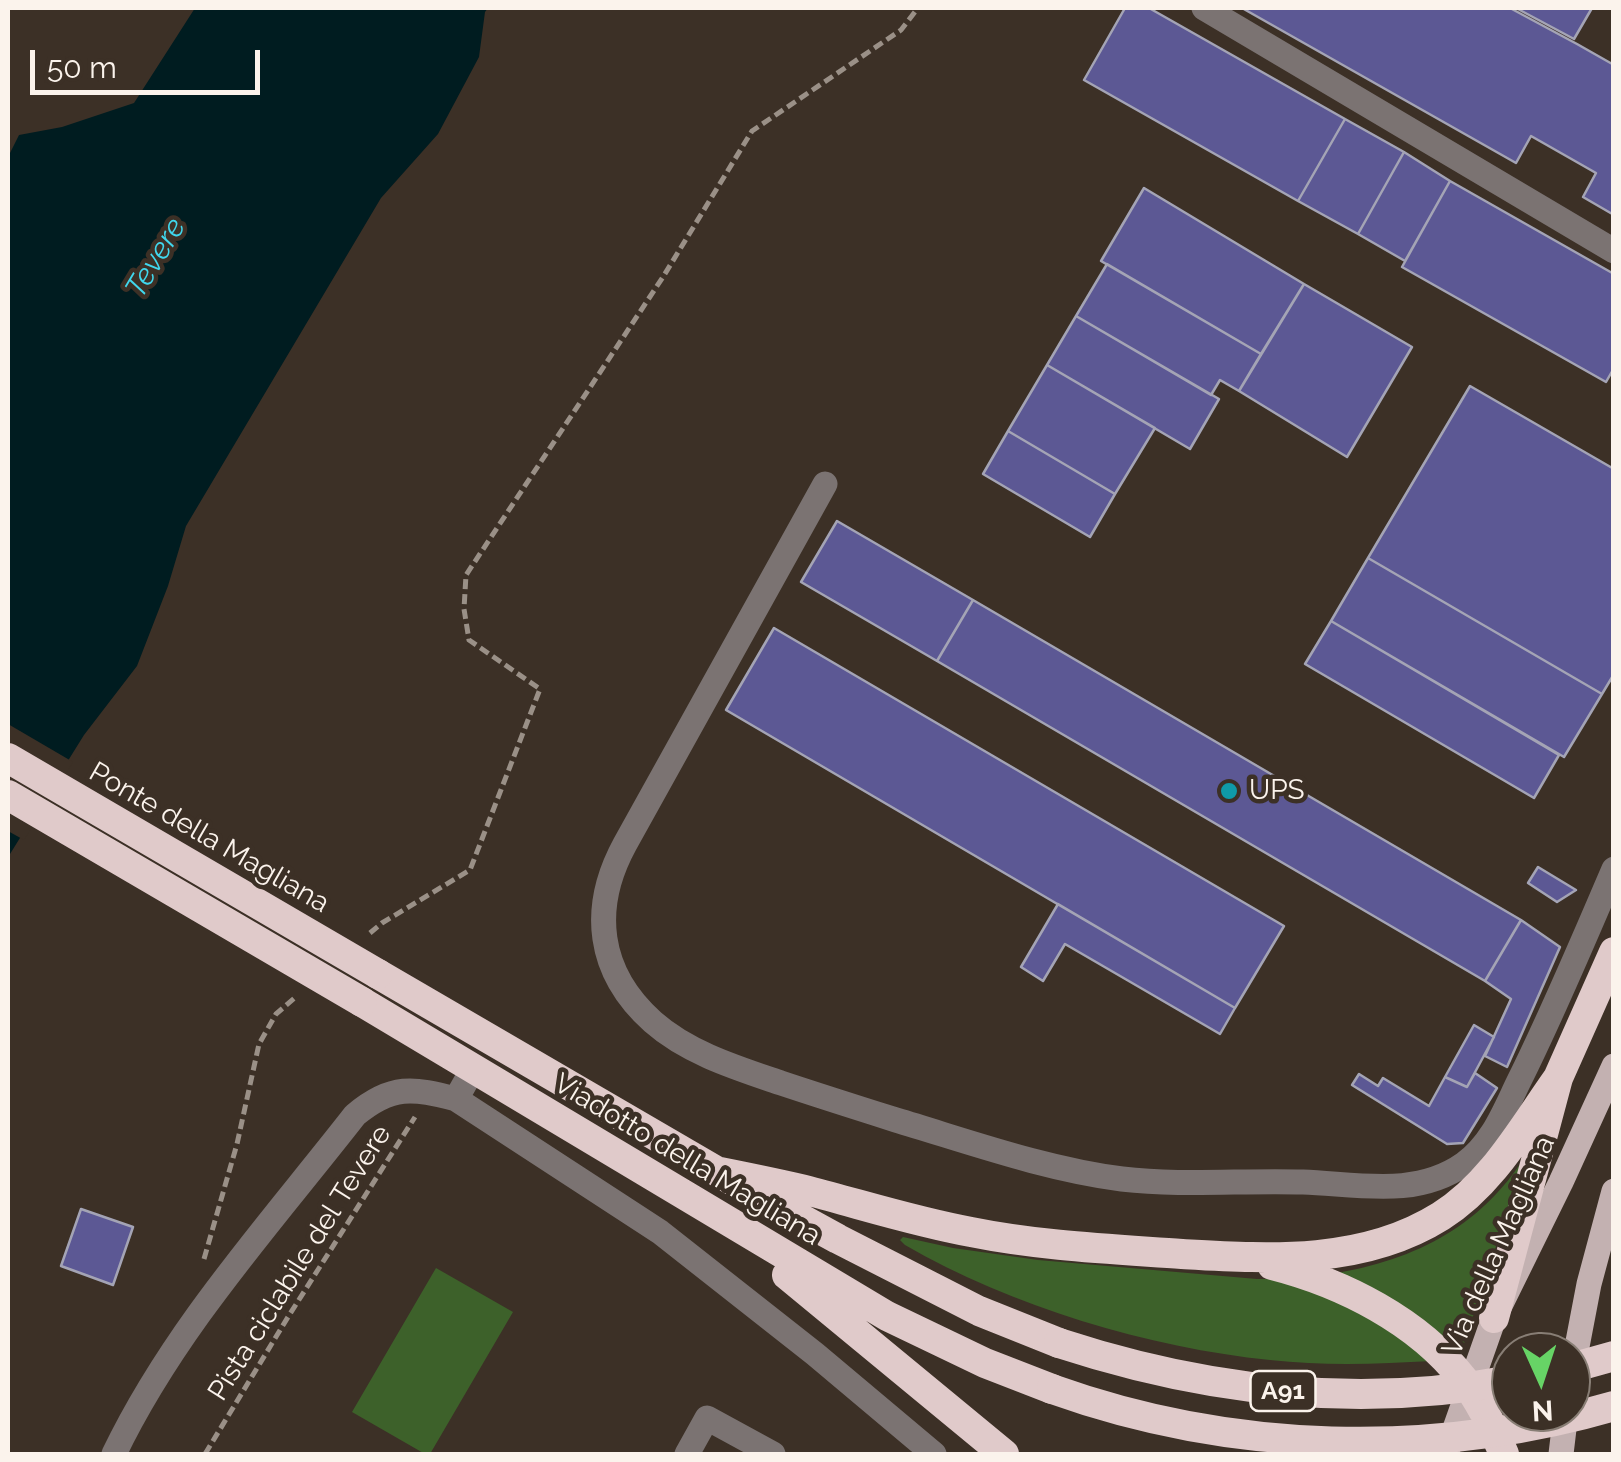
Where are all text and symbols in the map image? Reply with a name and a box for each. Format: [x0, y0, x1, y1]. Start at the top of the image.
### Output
scale bar [35, 30, 265, 92]
text: 50 m [47, 50, 117, 85]
water label: Tevere [118, 212, 194, 304]
street label: Ponte della Magliana [83, 756, 335, 920]
place label: UPS [1249, 774, 1305, 808]
marker: UPS [1218, 780, 1240, 802]
street label: Viadotto della Magliana [547, 1067, 827, 1253]
street label: Pista ciclabile del Tevere [201, 1119, 399, 1407]
street label: Via della Magliana [1436, 1131, 1562, 1361]
north arrow [1491, 1332, 1591, 1432]
road number: A91 [1250, 1371, 1316, 1411]
text: N [1531, 1393, 1554, 1427]

